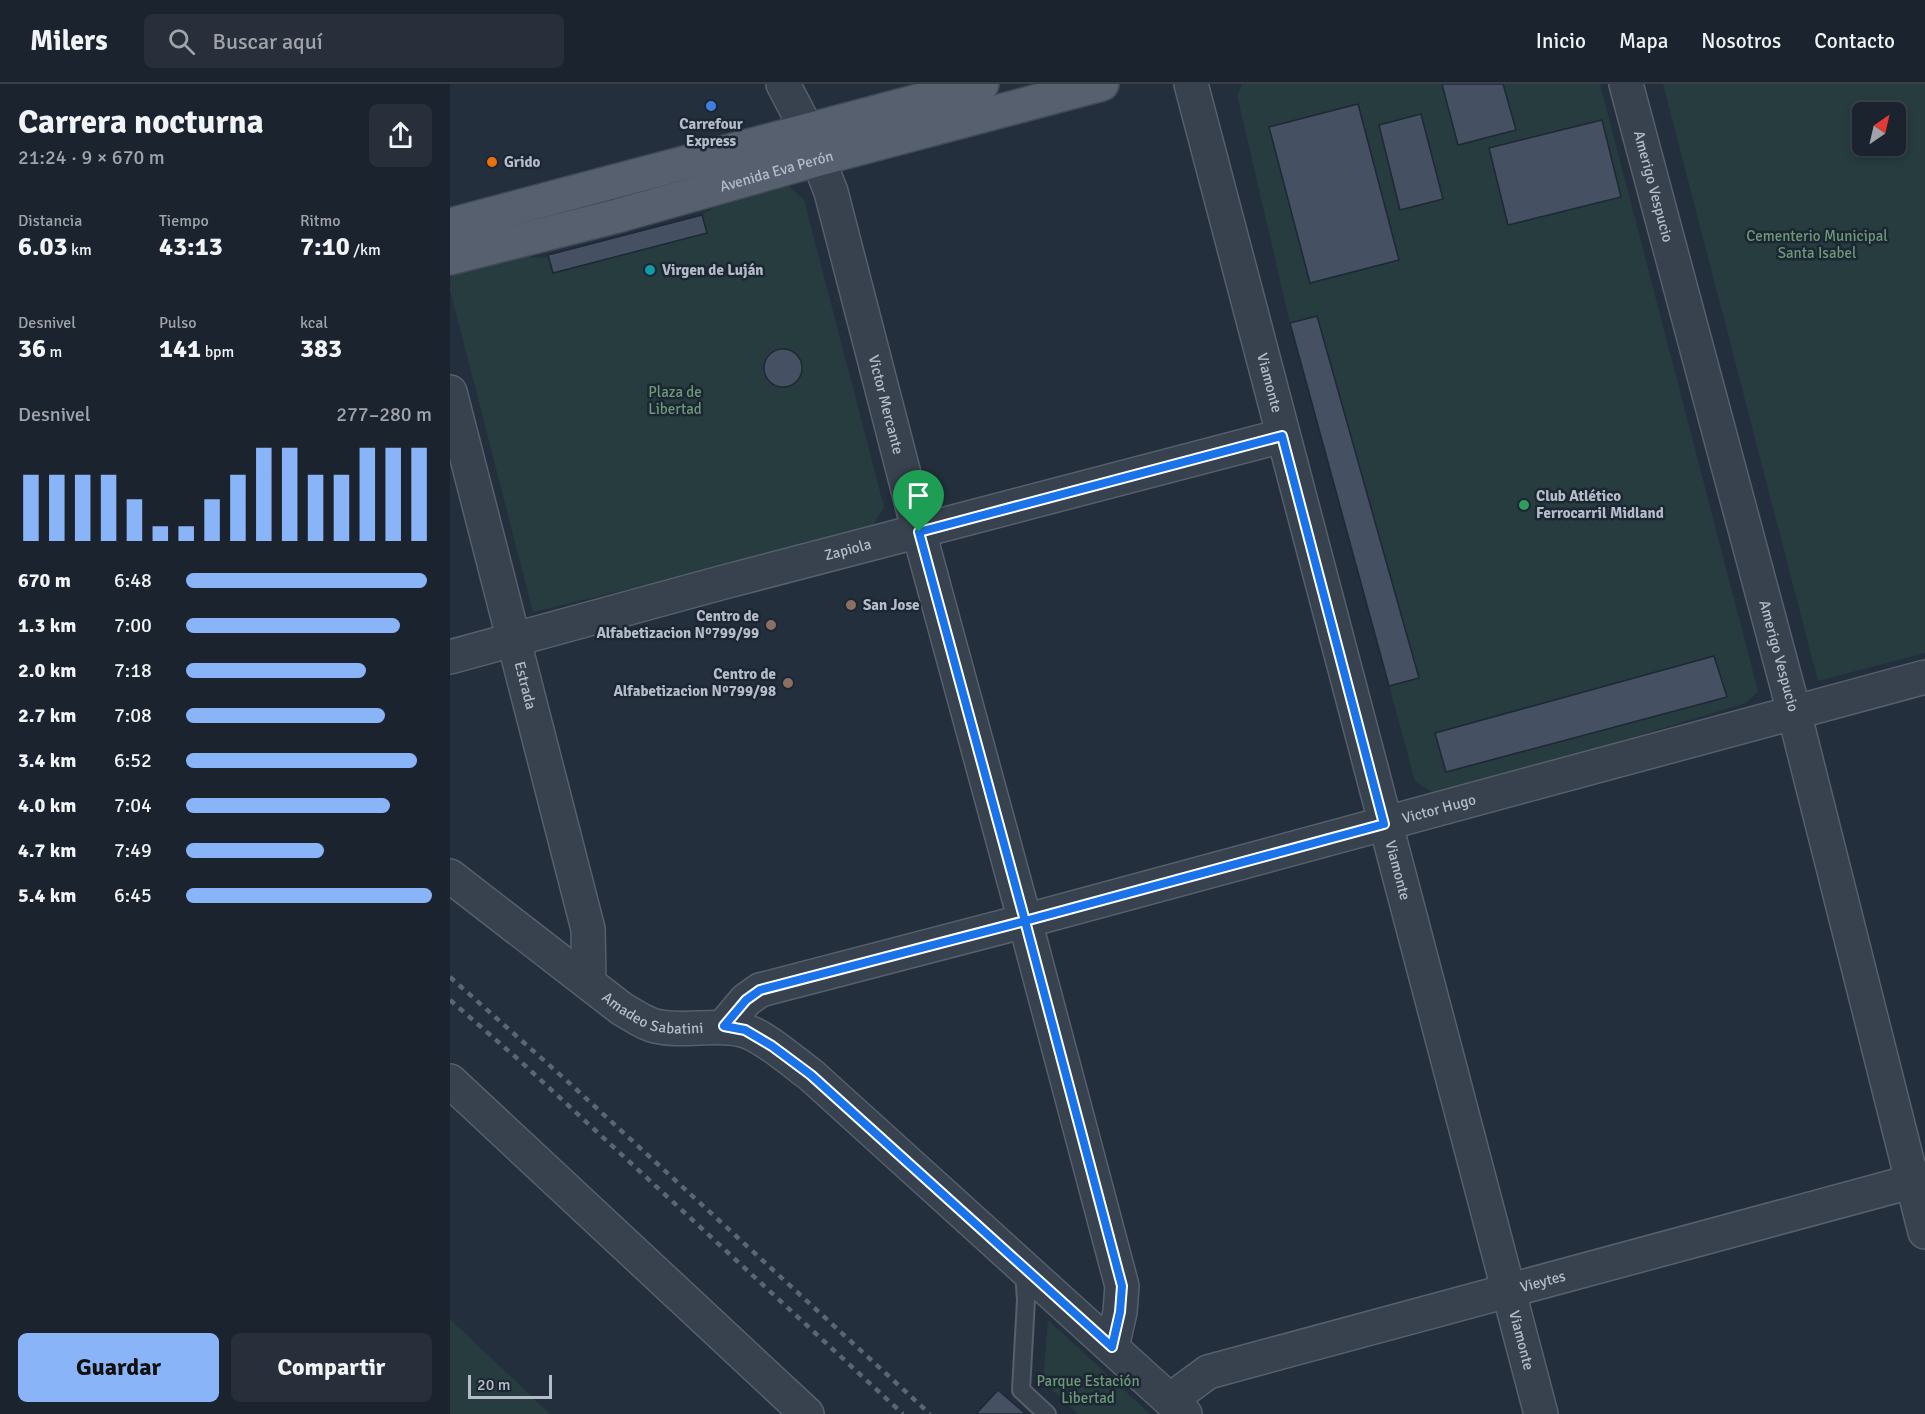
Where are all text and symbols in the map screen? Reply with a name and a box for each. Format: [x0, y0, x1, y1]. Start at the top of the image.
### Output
search box [144, 14, 564, 68]
text: Milers [30, 24, 108, 58]
icon: search [165, 25, 198, 58]
text: Buscar aquí [213, 28, 323, 55]
text: Inicio [1536, 28, 1586, 54]
text: Mapa [1619, 28, 1668, 54]
text: Nosotros [1701, 28, 1781, 54]
text: Contacto [1814, 28, 1895, 54]
marker: Carrefour Express [704, 99, 718, 113]
text: Carrera nocturna [18, 102, 264, 143]
north arrow [1852, 102, 1906, 156]
map controls [1852, 102, 1906, 156]
button: share [369, 104, 432, 167]
place label: Carrefour Express [679, 115, 743, 150]
street label: Amerigo Vespucio [1630, 129, 1677, 244]
text: 21:24 · 9 × 670 m [18, 145, 165, 170]
street label: Avenida Eva Perón [718, 147, 835, 196]
place label: Grido [504, 153, 541, 171]
marker: Grido [485, 155, 499, 169]
text: Distancia [18, 211, 82, 231]
text: Tiempo [159, 211, 209, 231]
text: Ritmo [300, 211, 341, 231]
park label: Cementerio Municipal Santa Isabel [1746, 227, 1888, 262]
text: 6.03 [18, 231, 68, 263]
text: 43:13 [159, 231, 223, 263]
text: 7:10 [300, 231, 350, 263]
text: km [68, 240, 92, 260]
text: /km [350, 240, 381, 260]
place label: Virgen de Luján [662, 261, 764, 279]
marker: Virgen de Luján [643, 263, 657, 277]
text: Desnivel [18, 313, 76, 333]
text: Pulso [159, 313, 197, 333]
text: kcal [300, 313, 328, 333]
text: 36 [18, 333, 46, 365]
text: 141 [159, 333, 201, 365]
text: 383 [300, 333, 342, 365]
text: m [46, 342, 62, 362]
text: bpm [201, 342, 234, 362]
street label: Viamonte [1253, 351, 1286, 415]
street label: Victor Mercante [865, 353, 908, 456]
park label: Plaza de Libertad [648, 383, 702, 418]
text: Desnivel [18, 402, 91, 427]
text: 277–280 m [336, 402, 432, 427]
pin [893, 470, 944, 532]
icon: arrive [902, 479, 935, 512]
place label: Club Atlético Ferrocarril Midland [1536, 487, 1664, 522]
marker: Club Atlético Ferrocarril Midland [1517, 498, 1531, 512]
street label: Zapiola [822, 535, 873, 564]
text: 670 m [18, 568, 71, 593]
text: 6:48 [114, 568, 152, 593]
place label: San Jose [863, 596, 920, 614]
marker: San Jose [844, 598, 858, 612]
street label: Amerigo Vespucio [1755, 598, 1803, 714]
place label: Centro de Alfabetizacion Nº799/99 [596, 607, 759, 642]
text: 1.3 km [18, 613, 76, 638]
text: 7:00 [114, 613, 152, 638]
marker: Centro de Alfabetizacion Nº799/99 [764, 618, 778, 632]
text: 2.0 km [18, 658, 76, 683]
text: 7:18 [114, 658, 152, 683]
street label: Estrada [511, 660, 540, 711]
place label: Centro de Alfabetizacion Nº799/98 [613, 665, 776, 700]
marker: Centro de Alfabetizacion Nº799/98 [781, 676, 795, 690]
text: 2.7 km [18, 703, 76, 728]
text: 7:08 [114, 703, 152, 728]
text: 3.4 km [18, 748, 76, 773]
text: 6:52 [114, 748, 152, 773]
street label: Victor Hugo [1400, 790, 1478, 827]
text: 4.0 km [18, 793, 76, 818]
text: 7:04 [114, 793, 152, 818]
text: 4.7 km [18, 838, 76, 863]
text: 7:49 [114, 838, 152, 863]
street label: Viamonte [1381, 838, 1414, 902]
text: 5.4 km [18, 883, 76, 908]
text: 6:45 [114, 883, 152, 908]
street label: Amadeo Sabatini [599, 988, 704, 1038]
street label: Vieytes [1518, 1267, 1568, 1296]
street label: Viamonte [1505, 1308, 1538, 1372]
button: Guardar [18, 1333, 219, 1402]
button: Compartir [231, 1333, 432, 1402]
scale bar [468, 1372, 552, 1400]
park label: Parque Estación Libertad [1036, 1372, 1140, 1407]
text: 20 m [477, 1375, 511, 1395]

